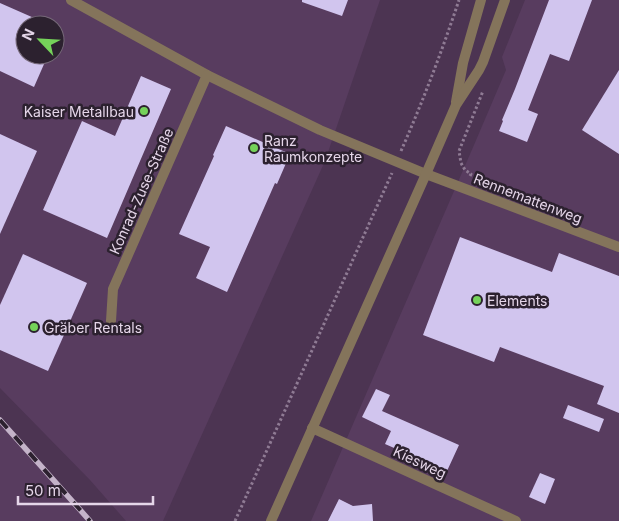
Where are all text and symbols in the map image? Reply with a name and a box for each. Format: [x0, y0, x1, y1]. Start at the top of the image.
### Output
north arrow [15, 15, 65, 65]
text: N [18, 26, 38, 43]
place label: Kaiser Metallbau [24, 103, 134, 120]
marker: Kaiser Metallbau [138, 105, 150, 117]
street label: Konrad-Zuse-Straße [106, 125, 176, 257]
place label: Ranz Raumkonzepte [264, 132, 362, 165]
marker: Ranz Raumkonzepte [248, 142, 260, 154]
street label: Rennemattenweg [471, 169, 585, 227]
place label: Elements [487, 292, 548, 309]
marker: Elements [471, 294, 483, 306]
place label: Gräber Rentals [44, 319, 142, 336]
marker: Gräber Rentals [28, 321, 40, 333]
street label: Kiesweg [391, 442, 449, 482]
scale bar [18, 474, 152, 506]
text: 50 m [25, 481, 61, 500]

